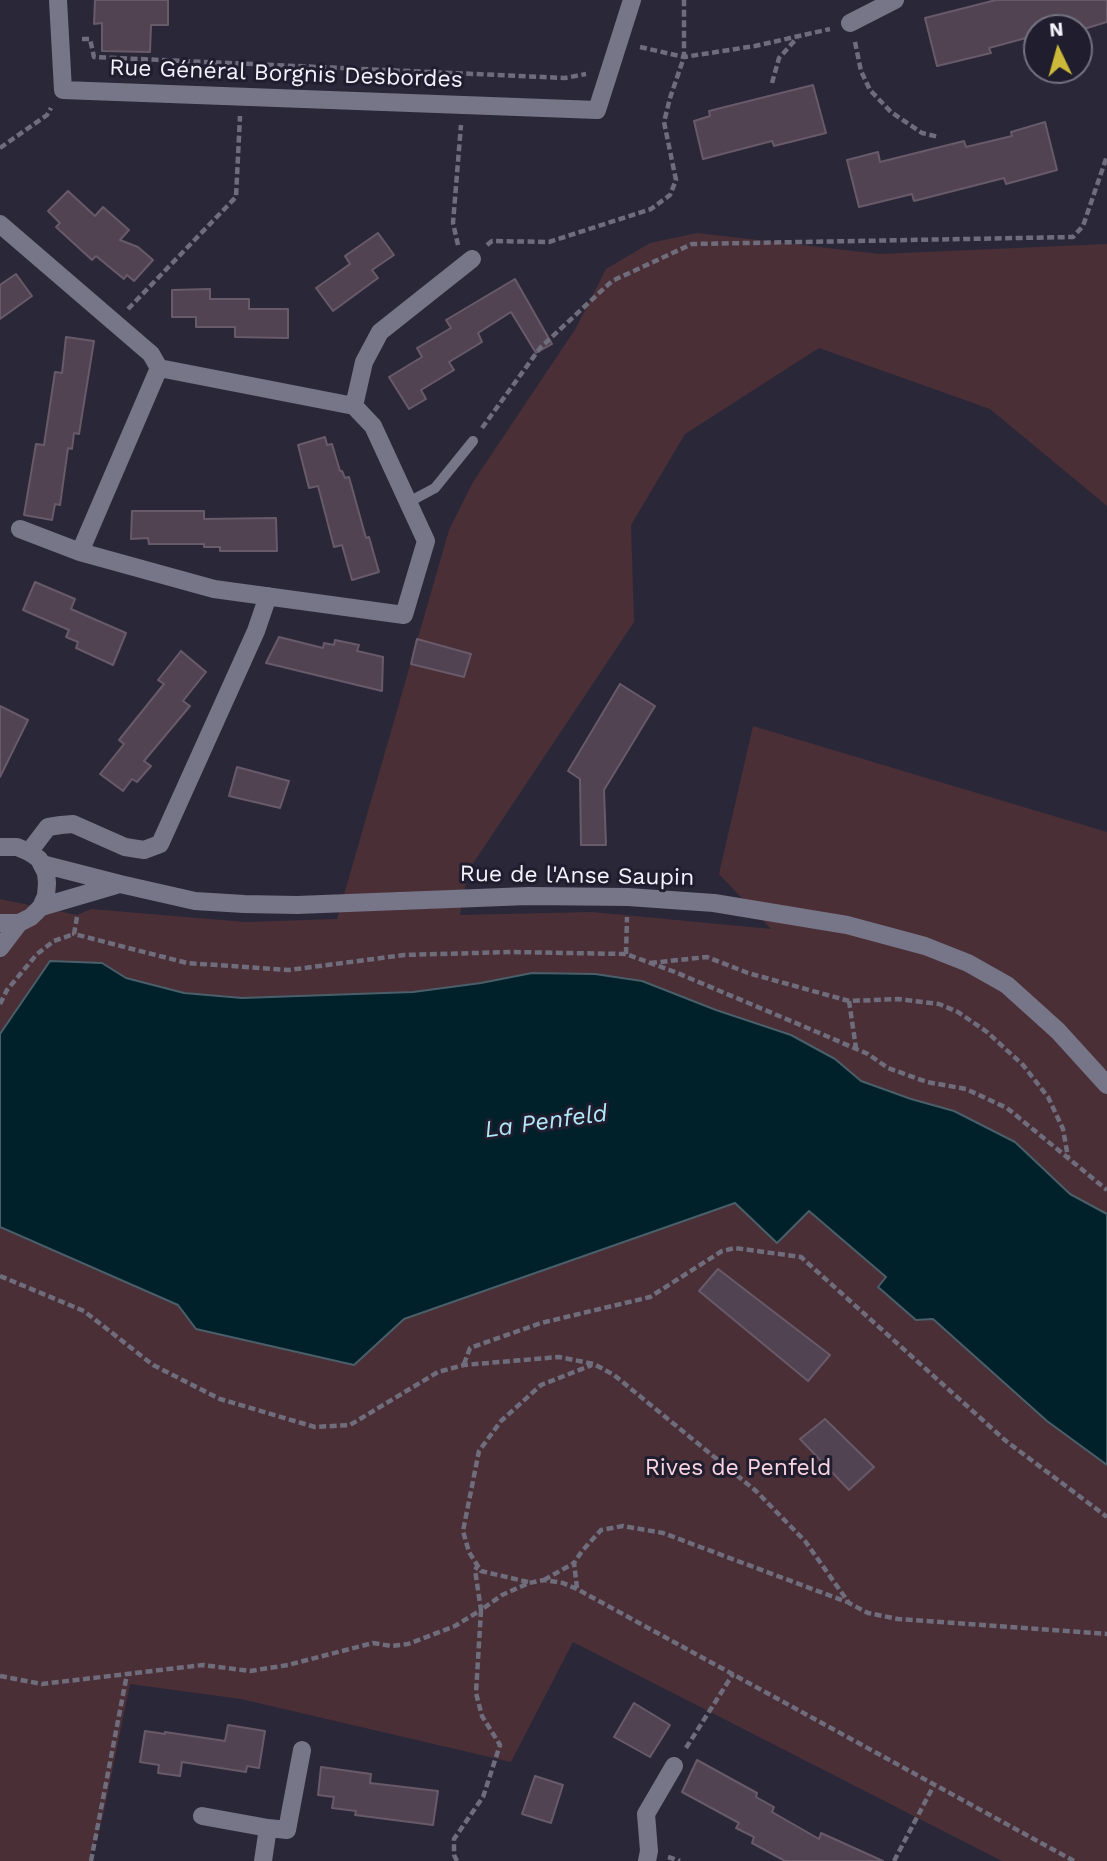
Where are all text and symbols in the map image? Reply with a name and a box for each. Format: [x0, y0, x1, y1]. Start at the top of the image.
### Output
north arrow [1023, 14, 1093, 84]
text: N [1048, 18, 1064, 42]
street label: Rue Général Borgnis Desbordes [109, 54, 463, 94]
street label: Rue de l'Anse Saupin [459, 860, 695, 892]
water label: La Penfeld [483, 1099, 609, 1145]
park label: Rives de Penfeld [645, 1454, 831, 1482]

